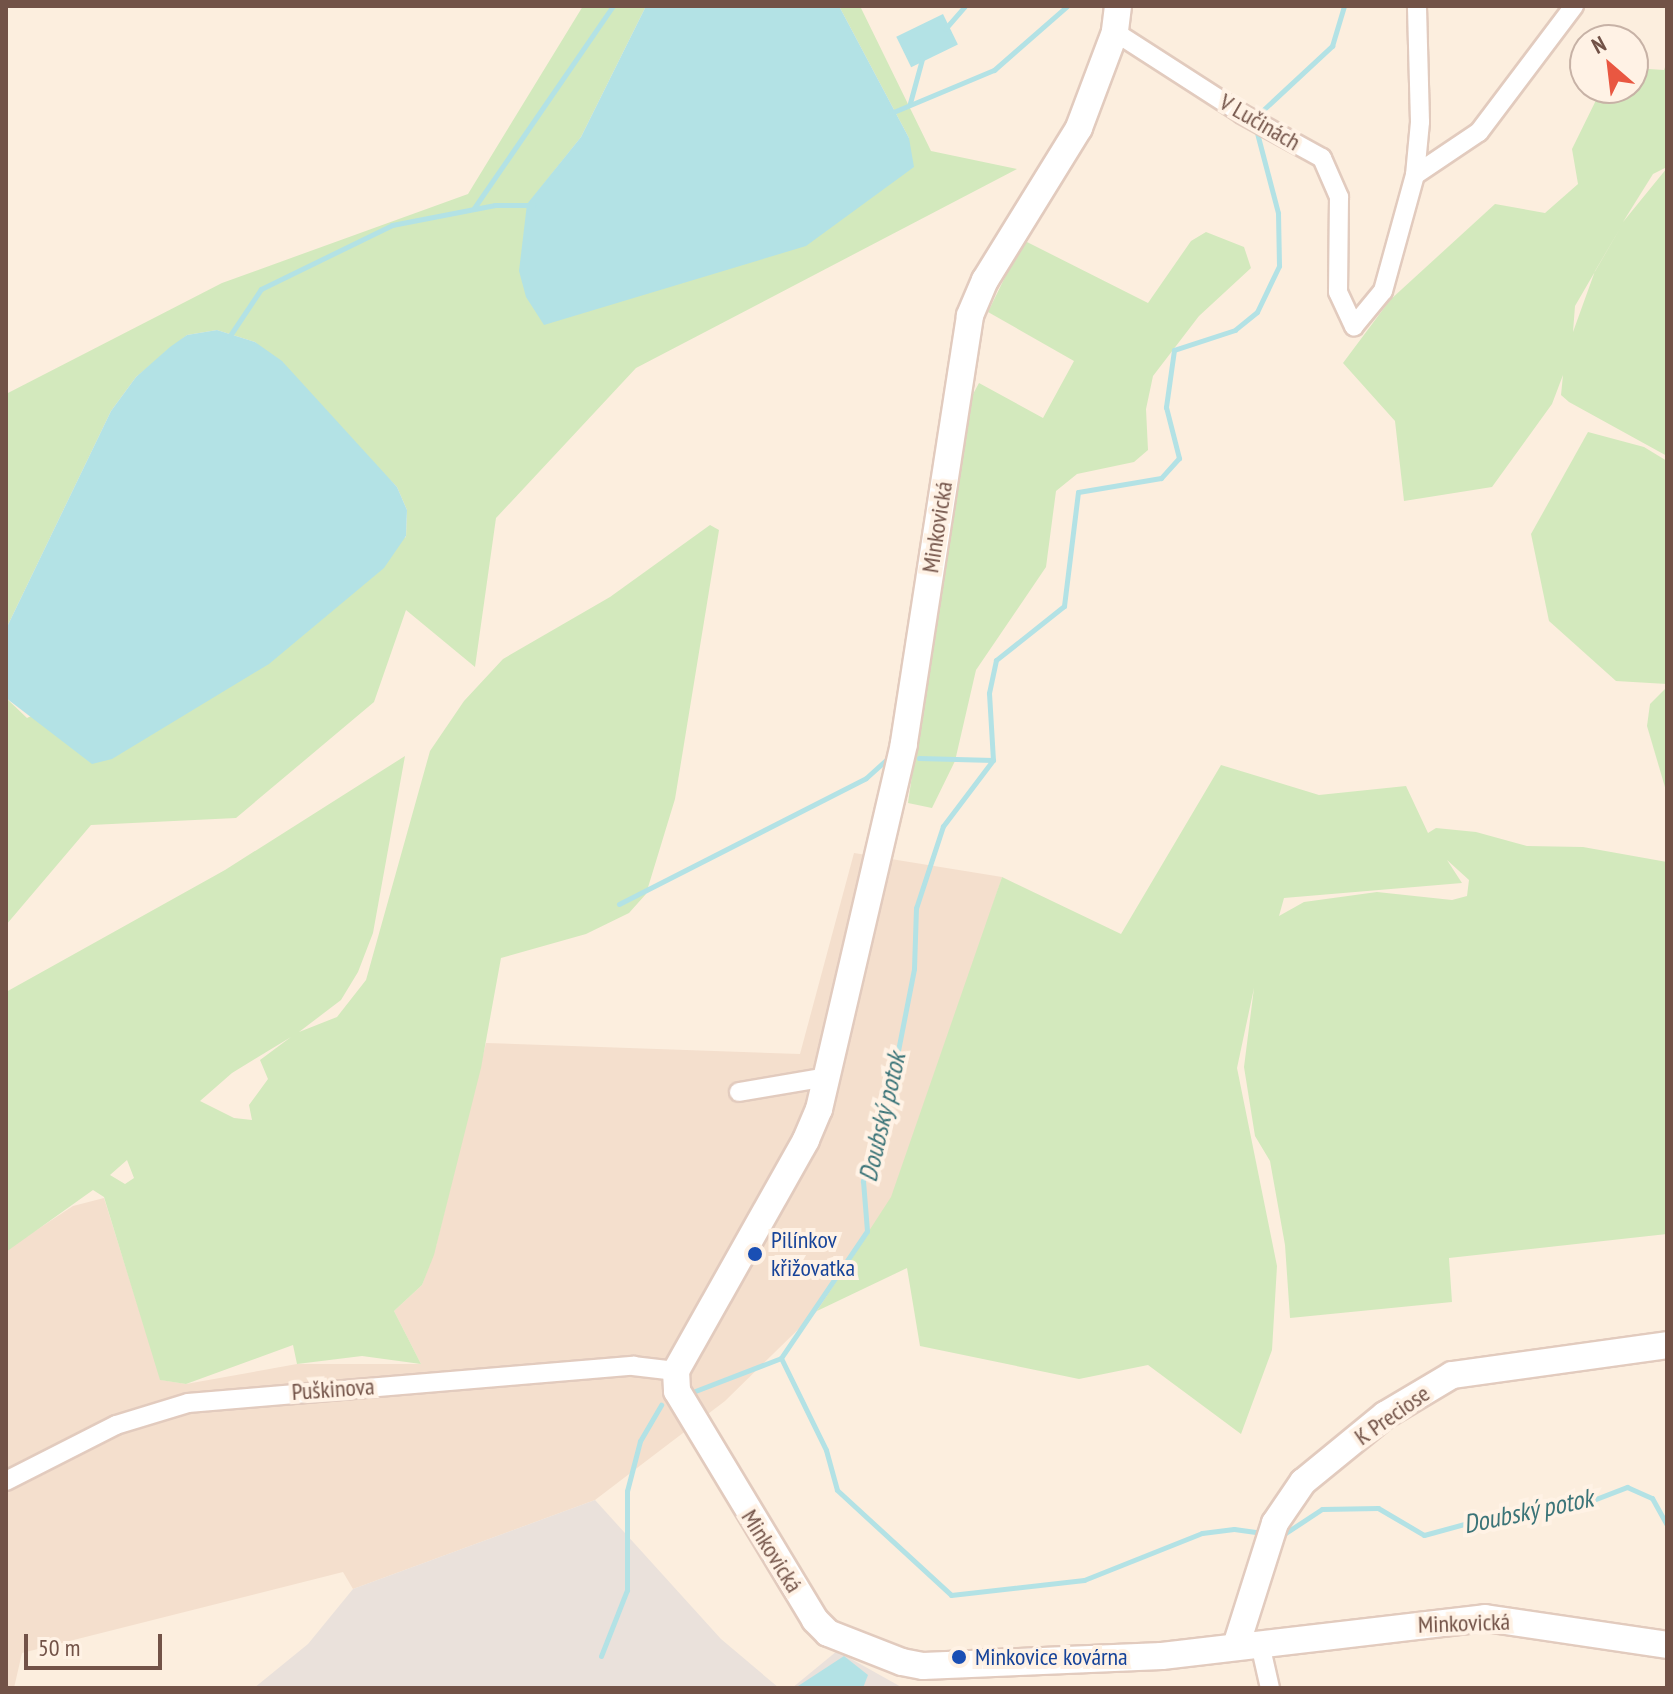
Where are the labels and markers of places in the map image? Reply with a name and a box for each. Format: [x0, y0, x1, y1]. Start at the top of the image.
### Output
place label: Pilínkov křižovatka [771, 1226, 855, 1282]
marker: Pilínkov křižovatka [746, 1245, 764, 1263]
place label: Minkovice kovárna [975, 1643, 1128, 1671]
marker: Minkovice kovárna [950, 1648, 968, 1666]

